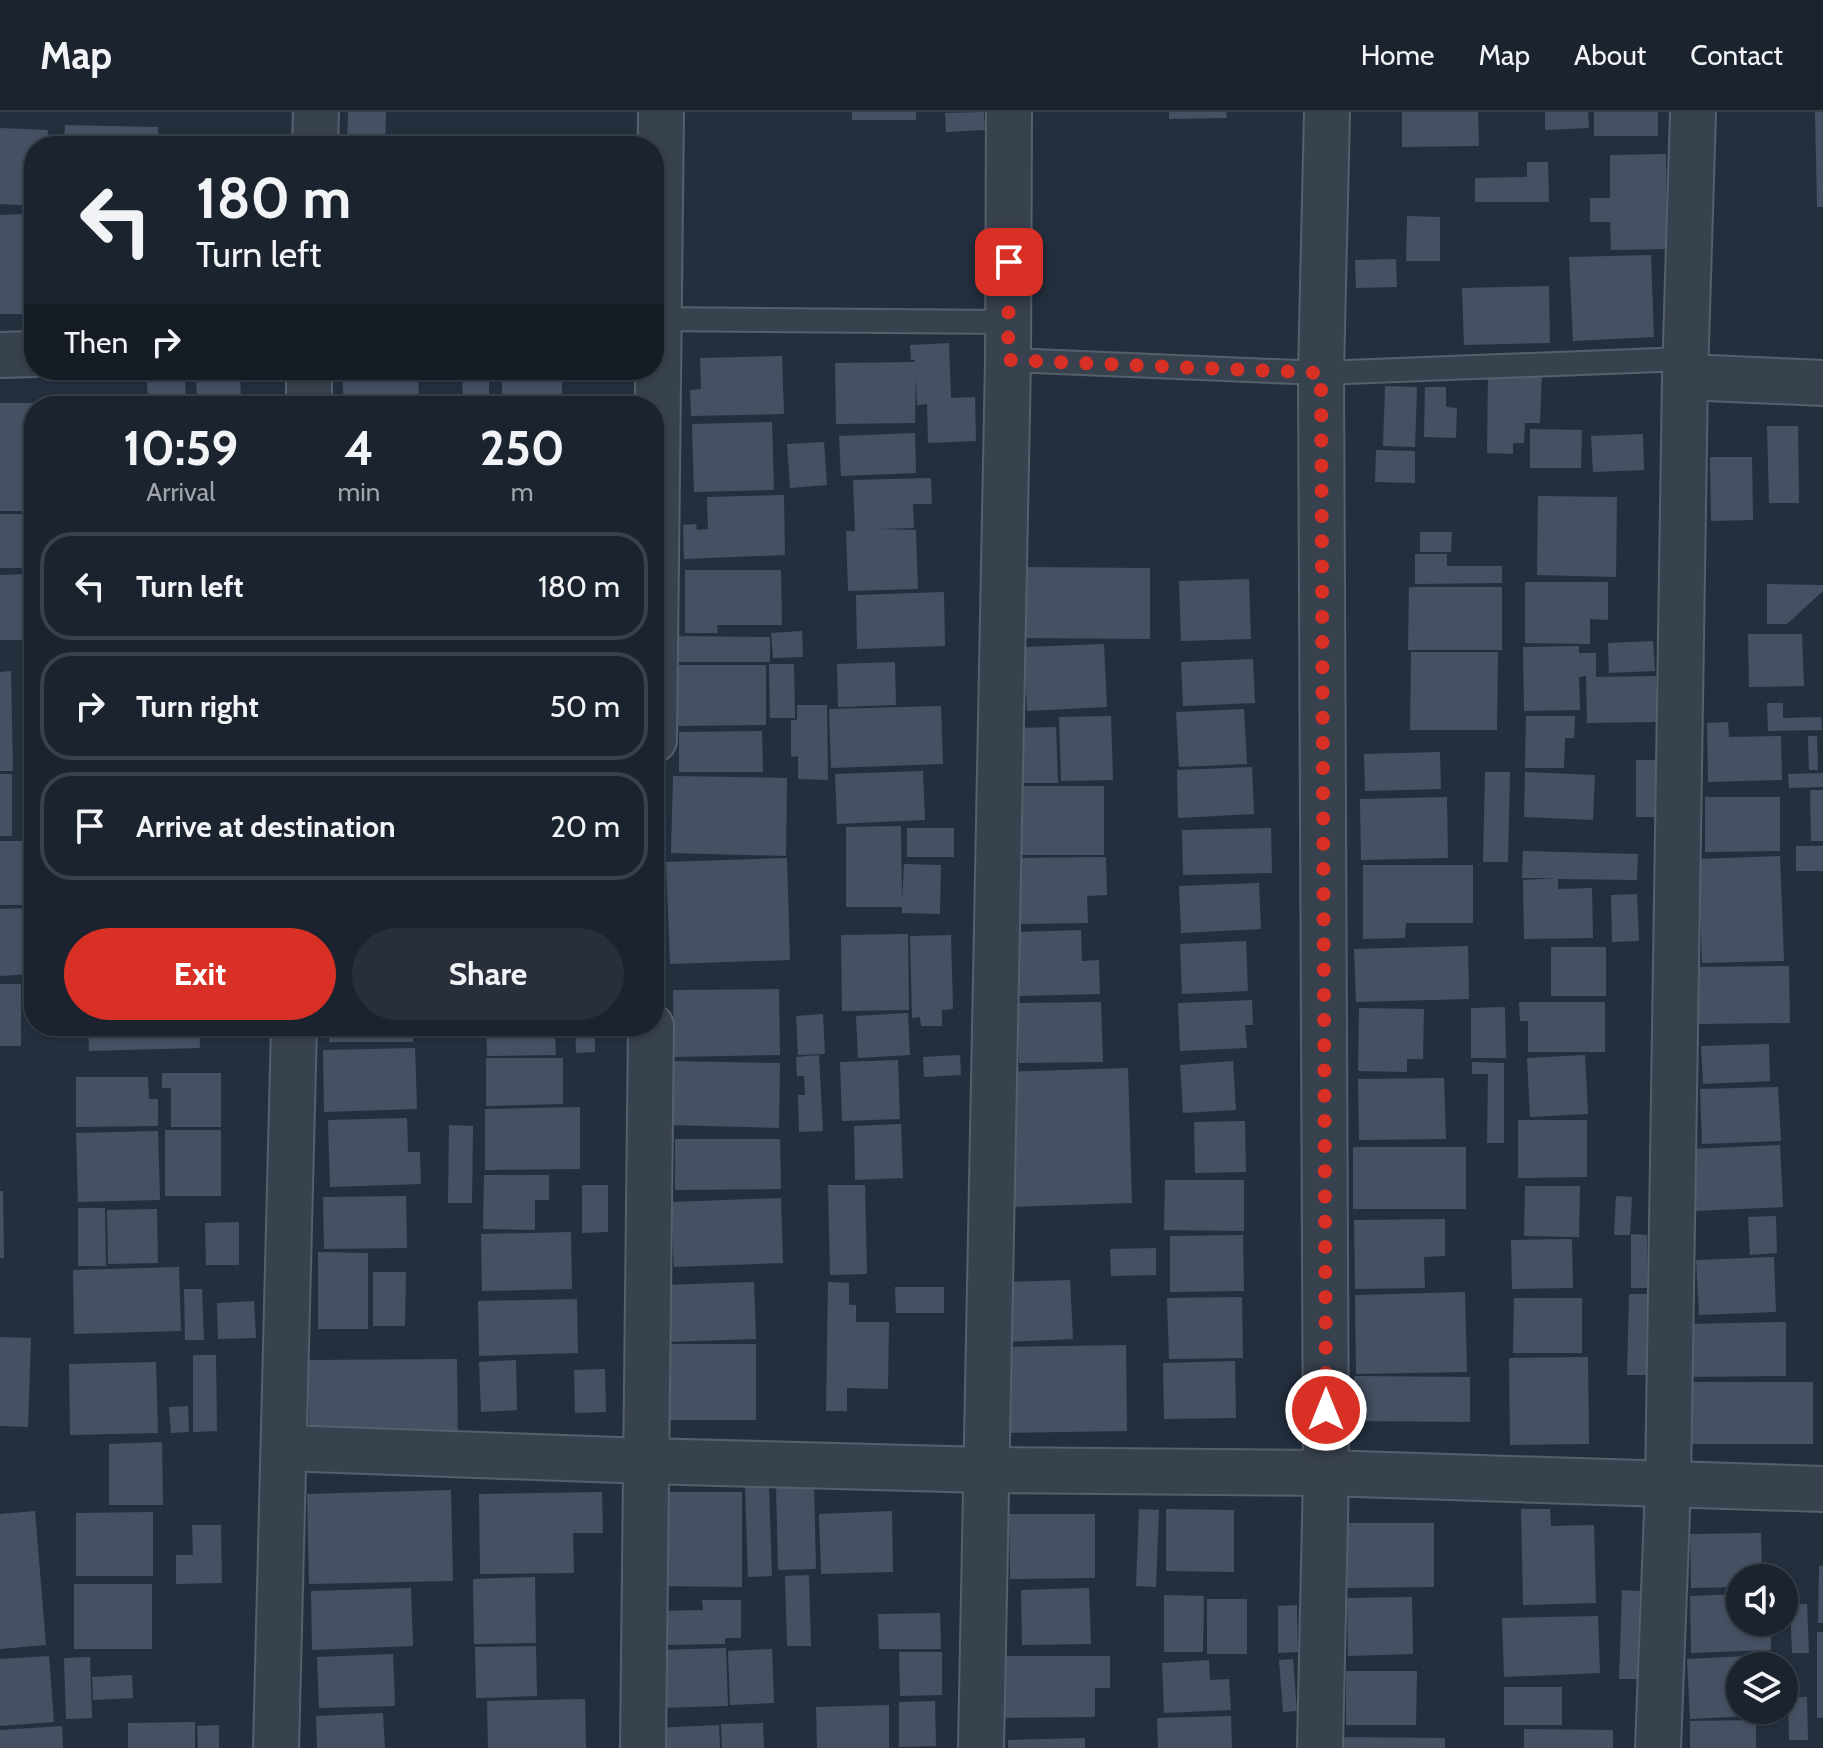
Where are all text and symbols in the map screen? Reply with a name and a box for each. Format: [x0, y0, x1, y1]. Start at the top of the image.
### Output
text: Map [40, 32, 112, 79]
text: Home [1361, 38, 1434, 72]
text: Map [1478, 38, 1530, 72]
text: About [1574, 38, 1646, 72]
text: Contact [1690, 38, 1783, 72]
text: 180 m [196, 164, 351, 232]
icon: left [64, 168, 168, 272]
pin [975, 228, 1043, 296]
text: Turn left [196, 232, 321, 276]
icon: arrive [987, 240, 1031, 284]
icon: right [144, 320, 188, 364]
text: Then [64, 324, 128, 361]
text: 10:59 [123, 419, 238, 477]
text: 4 [344, 419, 374, 477]
text: 250 [480, 419, 565, 477]
text: Arrival [146, 476, 215, 508]
text: min [338, 476, 380, 508]
text: m [511, 476, 534, 508]
icon: left [68, 564, 112, 608]
text: Turn left [136, 568, 244, 605]
text: 180 m [538, 568, 620, 605]
icon: right [68, 684, 112, 728]
text: Turn right [136, 688, 259, 725]
text: 50 m [550, 688, 620, 725]
icon: arrive [68, 804, 112, 848]
text: Arrive at destination [136, 808, 396, 845]
text: 20 m [550, 808, 620, 845]
button: Exit [64, 928, 336, 1020]
button: Share [352, 928, 624, 1020]
position arrow [1284, 1368, 1368, 1452]
map controls [1726, 1564, 1798, 1724]
button: sound [1726, 1564, 1798, 1636]
button: layers [1726, 1652, 1798, 1724]

